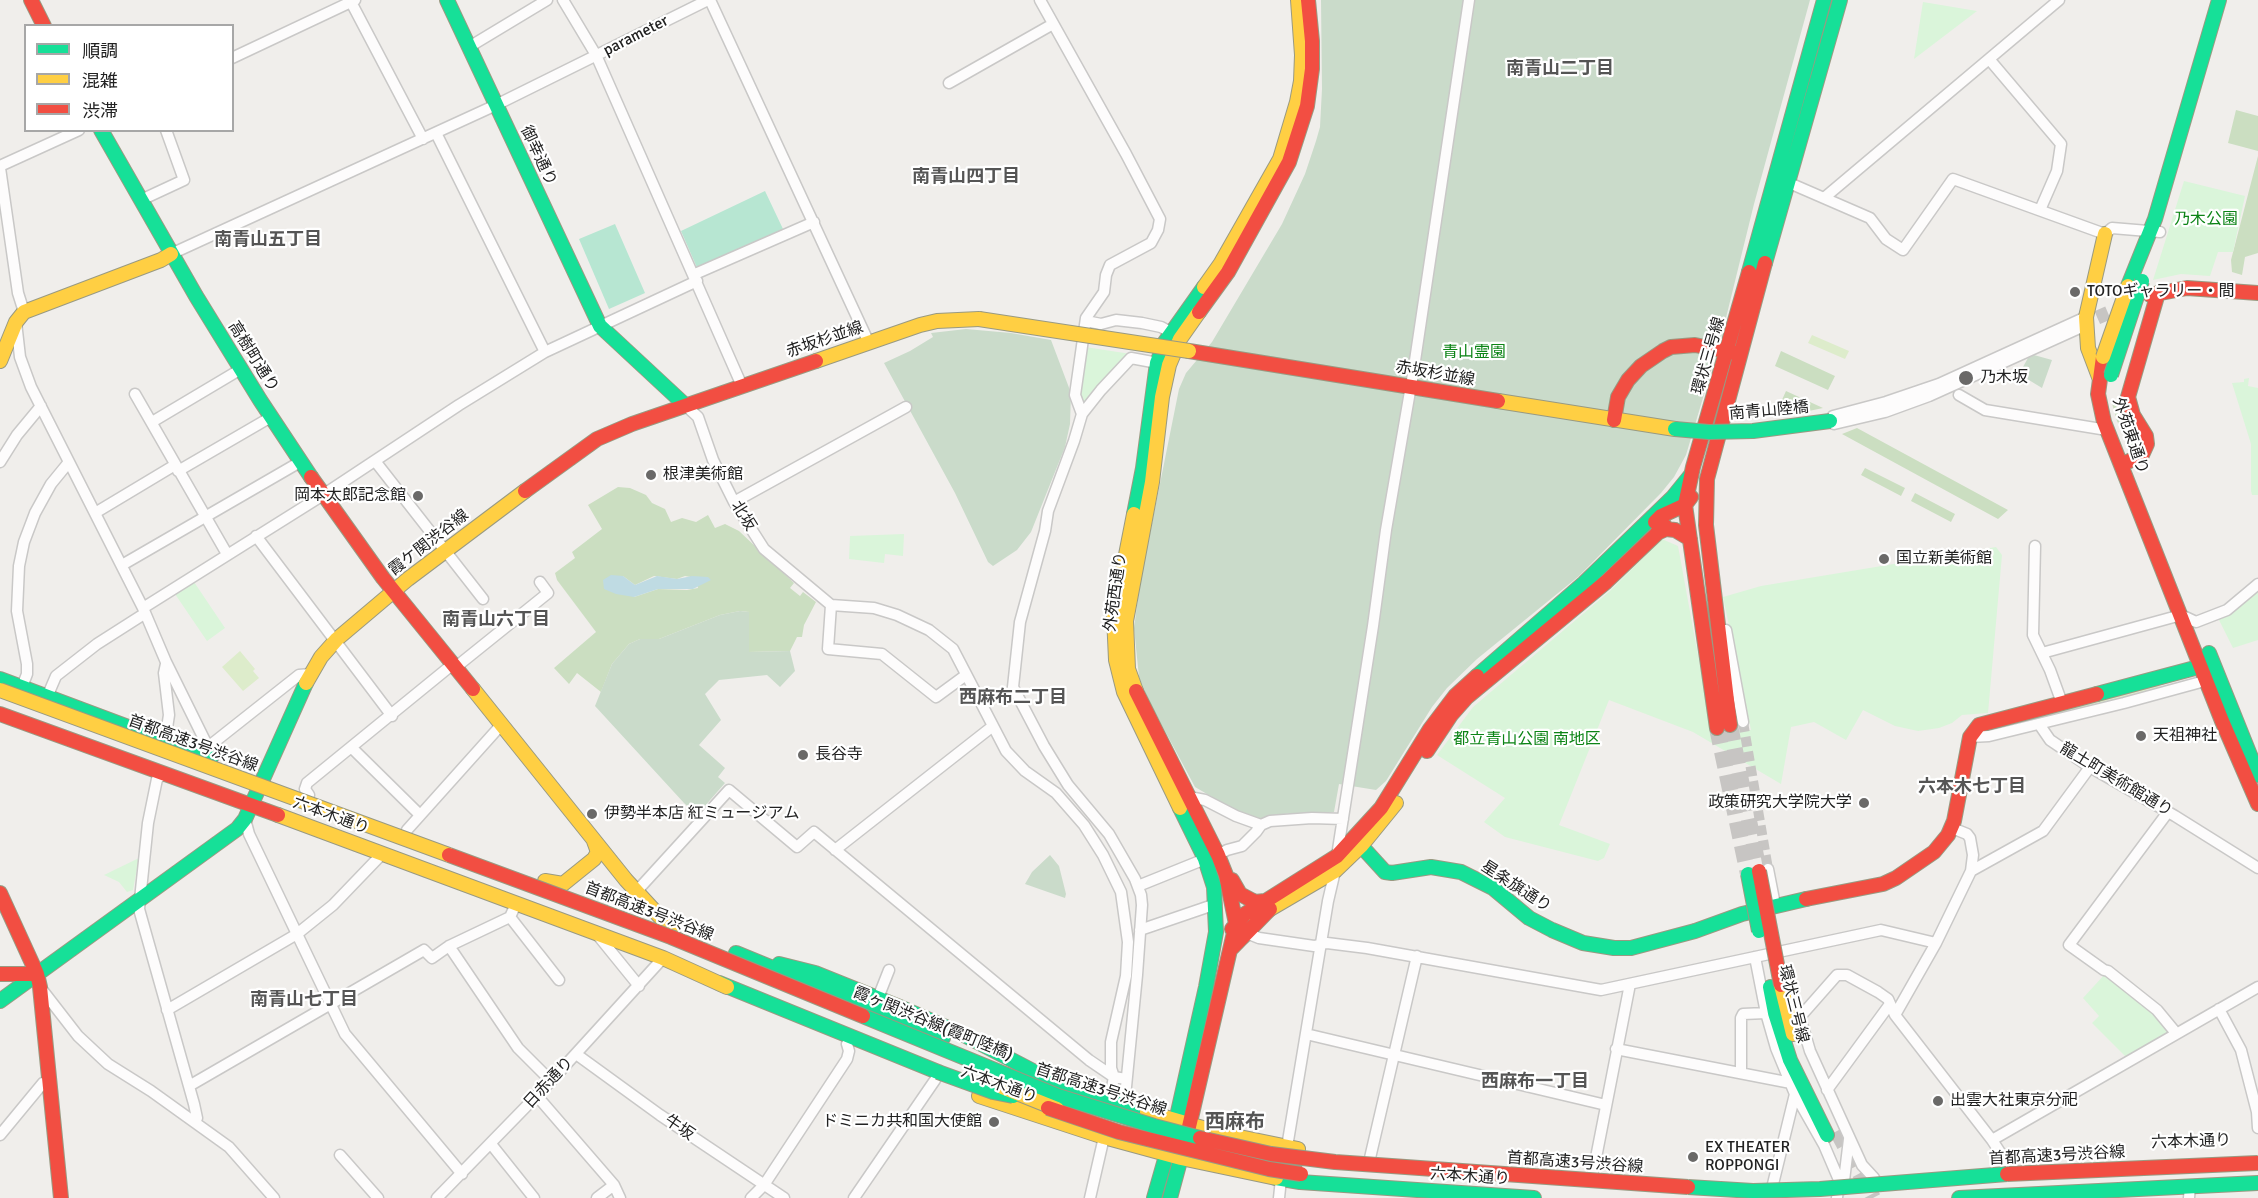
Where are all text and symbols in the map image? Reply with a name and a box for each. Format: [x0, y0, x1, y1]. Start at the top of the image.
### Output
street label: parameter [600, 11, 672, 61]
legend [24, 24, 234, 132]
text: 順調 [82, 40, 118, 62]
district label: 南青山二丁目 [1506, 58, 1614, 80]
text: 混雑 [82, 70, 118, 92]
text: 渋滞 [82, 100, 118, 122]
street label: 御幸通り [516, 123, 560, 189]
district label: 南青山四丁目 [912, 166, 1020, 188]
park label: 乃木公園 [2174, 210, 2238, 230]
district label: 南青山五丁目 [214, 229, 322, 251]
place label: TOTOギャラリー・間 [2087, 282, 2234, 302]
marker: TOTOギャラリー・間 [2068, 285, 2082, 299]
street label: 環状三号線 [1689, 315, 1729, 397]
street label: 高樹町通り [224, 318, 282, 396]
street label: 赤坂杉並線 [784, 318, 866, 362]
park label: 青山霊園 [1442, 343, 1506, 363]
street label: 赤坂杉並線 [1394, 358, 1476, 390]
place label: 乃木坂 [1980, 368, 2028, 388]
marker: 乃木坂 [1957, 369, 1975, 387]
street label: 外苑東通り [2108, 395, 2152, 477]
street label: 南青山陸橋 [1728, 398, 1810, 424]
place label: 根津美術館 [663, 465, 743, 485]
marker: 根津美術館 [644, 468, 658, 482]
place label: 岡本太郎記念館 [294, 486, 406, 506]
marker: 岡本太郎記念館 [411, 489, 425, 503]
street label: 北坂 [726, 497, 760, 535]
street label: 霞ケ関渋谷線 [385, 506, 473, 580]
place label: 国立新美術館 [1896, 549, 1992, 569]
street label: 外苑西通り [1101, 551, 1131, 633]
marker: 国立新美術館 [1877, 552, 1891, 566]
district label: 南青山六丁目 [442, 609, 550, 631]
district label: 西麻布二丁目 [959, 687, 1067, 709]
street label: 首都高速3号渋谷線 [126, 712, 260, 776]
place label: 天祖神社 [2153, 726, 2217, 746]
marker: 天祖神社 [2134, 729, 2148, 743]
park label: 都立青山公園 南地区 [1453, 730, 1601, 750]
street label: 龍土町美術館通り [2056, 739, 2176, 821]
place label: 長谷寺 [815, 745, 863, 765]
marker: 長谷寺 [796, 748, 810, 762]
district label: 六本木七丁目 [1918, 776, 2026, 798]
street label: 六本木通り [290, 793, 372, 839]
place label: 政策研究大学院大学 [1708, 793, 1852, 813]
marker: 政策研究大学院大学 [1857, 796, 1871, 810]
place label: 伊勢半本店 紅ミュージアム [604, 804, 800, 824]
marker: 伊勢半本店 紅ミュージアム [585, 807, 599, 821]
street label: 星条旗通り [1477, 857, 1555, 917]
street label: 首都高速3号渋谷線 [582, 879, 716, 945]
street label: 環状三号線 [1774, 963, 1812, 1045]
street label: 霞ヶ関渋谷線(霞町陸橋) [850, 983, 1016, 1065]
district label: 南青山七丁目 [250, 989, 358, 1011]
street label: 日赤通り [520, 1053, 578, 1113]
street label: 首都高速3号渋谷線 [1033, 1060, 1169, 1120]
street label: 六本木通り [958, 1062, 1040, 1108]
district label: 西麻布一丁目 [1481, 1071, 1589, 1093]
place label: 出雲大社東京分祀 [1950, 1091, 2078, 1111]
marker: 出雲大社東京分祀 [1931, 1094, 1945, 1108]
street label: 牛坂 [660, 1111, 698, 1145]
district label: 西麻布 [1205, 1111, 1265, 1135]
place label: ドミニカ共和国大使館 [822, 1112, 982, 1132]
marker: ドミニカ共和国大使館 [987, 1115, 1001, 1129]
street label: 六本木通り [2151, 1131, 2231, 1153]
place label: EX THEATER ROPPONGI [1705, 1138, 1790, 1176]
street label: 首都高速3号渋谷線 [1988, 1143, 2126, 1169]
street label: 首都高速3号渋谷線 [1506, 1149, 1644, 1177]
marker: EX THEATER ROPPONGI [1686, 1150, 1700, 1164]
street label: 六本木通り [1429, 1165, 1511, 1189]

